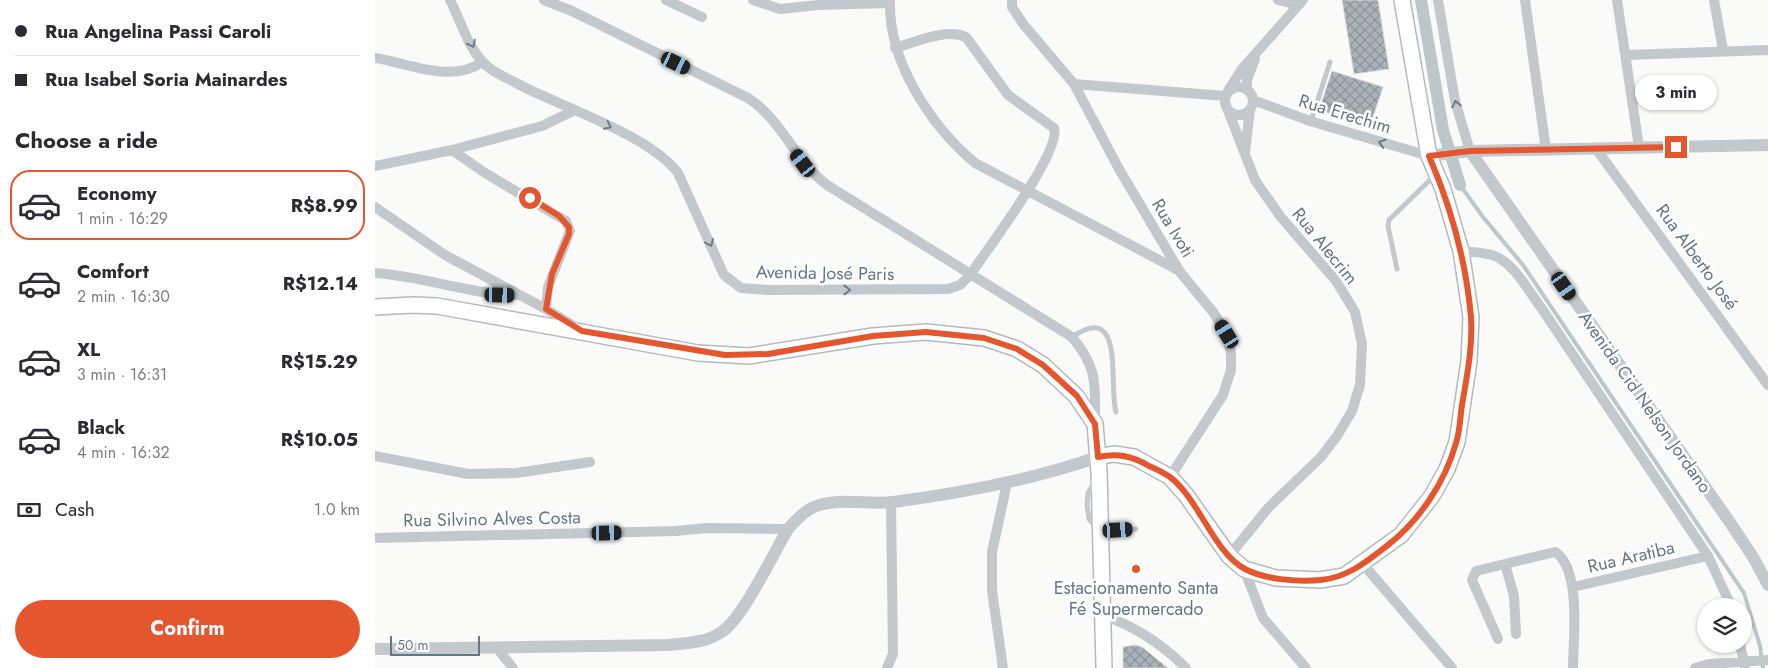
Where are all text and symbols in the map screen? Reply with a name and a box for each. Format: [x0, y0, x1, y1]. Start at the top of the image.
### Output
text: Rua Angelina Passi Caroli [45, 18, 271, 45]
one-way arrow [465, 39, 476, 48]
car [659, 50, 692, 76]
text: Rua Isabel Soria Mainardes [45, 66, 287, 93]
callout: 3 min [1635, 74, 1717, 110]
text: 3 min [1655, 81, 1697, 104]
street label: Rua Erechim [1296, 88, 1394, 140]
one-way arrow [1451, 100, 1462, 109]
one-way arrow [603, 120, 612, 130]
text: Choose a ride [15, 124, 158, 156]
route end [1665, 136, 1687, 158]
one-way arrow [1378, 138, 1387, 148]
car [787, 147, 818, 179]
text: Economy [77, 180, 157, 207]
icon: car [17, 183, 62, 228]
route start [519, 187, 541, 209]
text: R$8.99 [291, 192, 358, 219]
street label: Rua Ivoti [1145, 194, 1201, 262]
street label: Rua Alberto José [1650, 199, 1744, 315]
street label: Rua Alecrim [1286, 202, 1364, 290]
text: 1 min · 16:29 [77, 207, 168, 230]
one-way arrow [703, 238, 714, 247]
text: Comfort [77, 258, 149, 285]
street label: Avenida José Paris [756, 259, 894, 287]
icon: car [17, 261, 62, 306]
car [1549, 269, 1578, 303]
text: R$12.14 [283, 270, 358, 297]
text: 2 min · 16:30 [77, 285, 170, 308]
one-way arrow [844, 285, 852, 295]
car [484, 287, 515, 303]
street label: Avenida Cid Nelson Jordano [1572, 306, 1718, 498]
car [1212, 317, 1241, 351]
text: XL [77, 336, 100, 363]
icon: car [17, 339, 62, 384]
text: R$15.29 [281, 348, 358, 375]
text: 3 min · 16:31 [77, 363, 167, 386]
text: Black [77, 414, 125, 441]
icon: car [17, 417, 62, 462]
text: R$10.05 [281, 426, 358, 453]
text: 4 min · 16:32 [77, 441, 170, 464]
icon: cash [15, 496, 43, 524]
text: Cash [55, 496, 95, 523]
text: 1.0 km [314, 498, 360, 521]
street label: Rua Silvino Alves Costa [403, 504, 581, 534]
car [1102, 522, 1133, 538]
car [591, 525, 622, 541]
street label: Rua Aratiba [1585, 534, 1677, 580]
marker: Estacionamento Santa Fé Supermercado [1130, 563, 1142, 575]
place label: Estacionamento Santa Fé Supermercado [1054, 575, 1218, 622]
map controls [1697, 598, 1752, 653]
button: layers [1697, 598, 1752, 653]
button: Confirm [15, 600, 360, 658]
scale bar [390, 633, 480, 656]
text: 50 m [397, 635, 428, 655]

